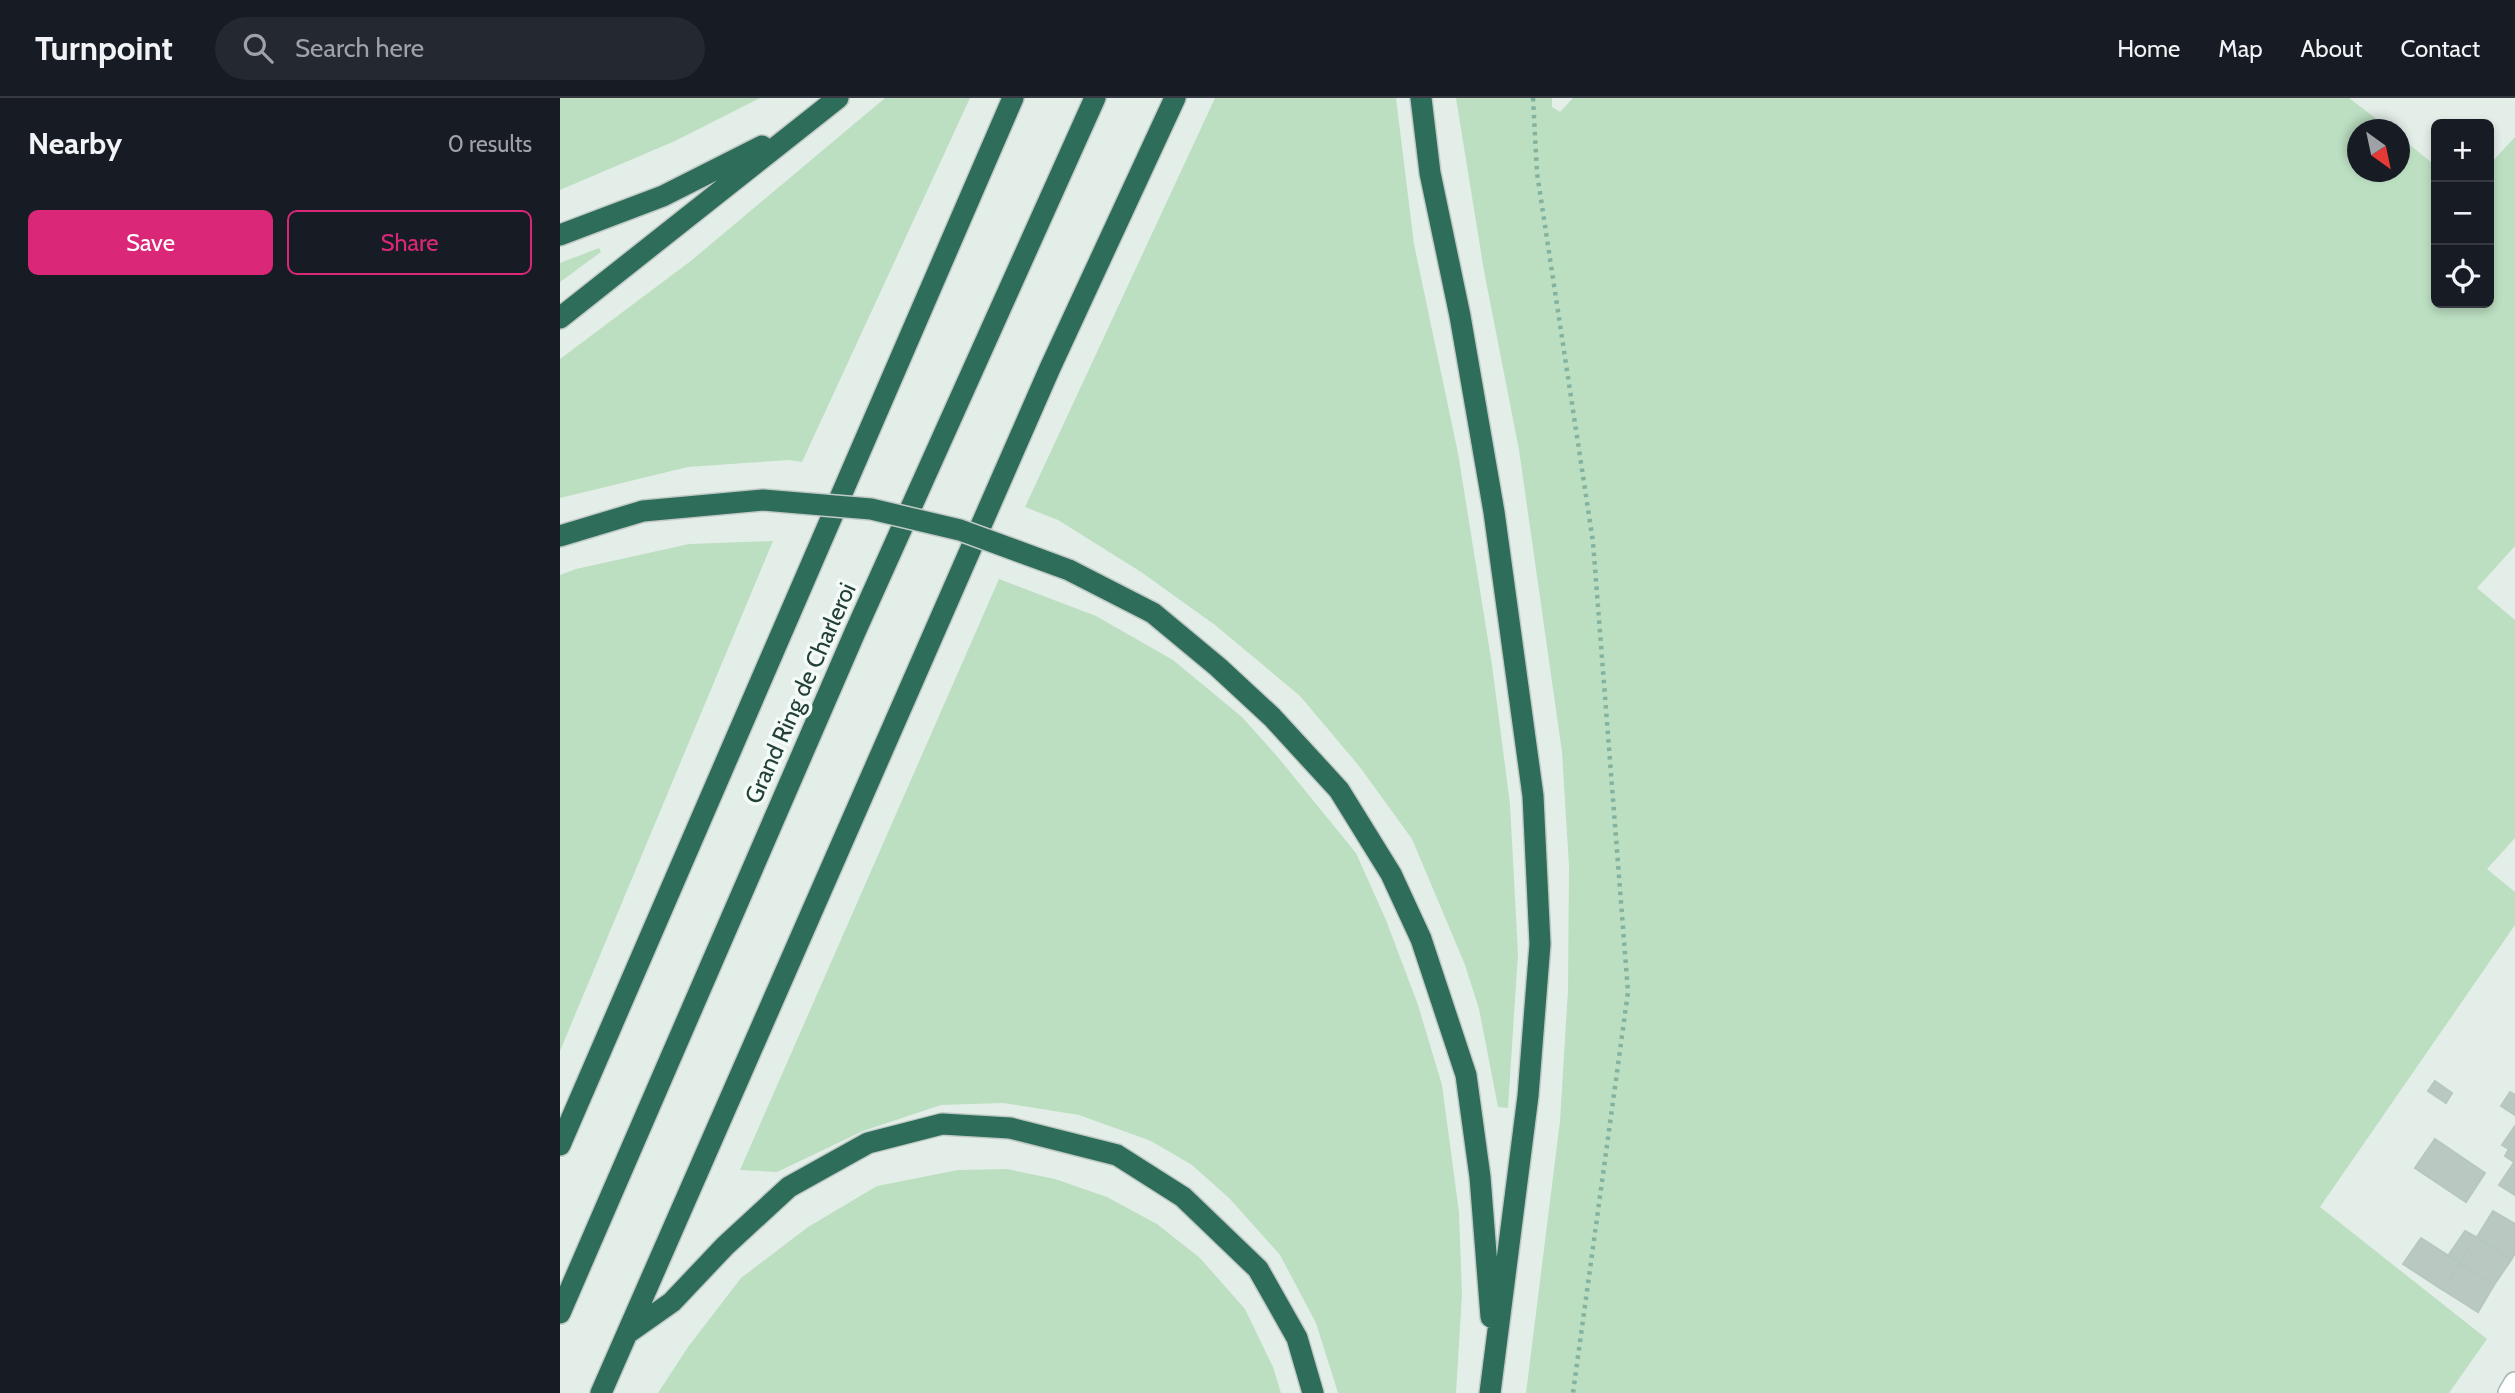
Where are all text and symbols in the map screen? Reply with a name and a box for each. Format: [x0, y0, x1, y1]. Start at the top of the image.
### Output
search box [215, 17, 705, 80]
text: Turnpoint [35, 28, 173, 68]
icon: search [239, 29, 277, 67]
text: Search here [295, 32, 424, 64]
text: Home [2117, 34, 2180, 63]
text: Map [2218, 34, 2263, 63]
text: About [2301, 34, 2363, 63]
text: Contact [2401, 34, 2480, 63]
north arrow [2347, 119, 2410, 182]
map controls [2431, 119, 2494, 308]
button: + [2431, 119, 2494, 182]
text: Nearby [28, 125, 122, 162]
text: 0 results [448, 130, 532, 158]
button: − [2431, 182, 2494, 245]
button: Save [28, 210, 273, 275]
button: Share [287, 210, 532, 275]
button: locate [2431, 245, 2494, 308]
street label: Grand Ring de Charleroi [738, 578, 862, 808]

